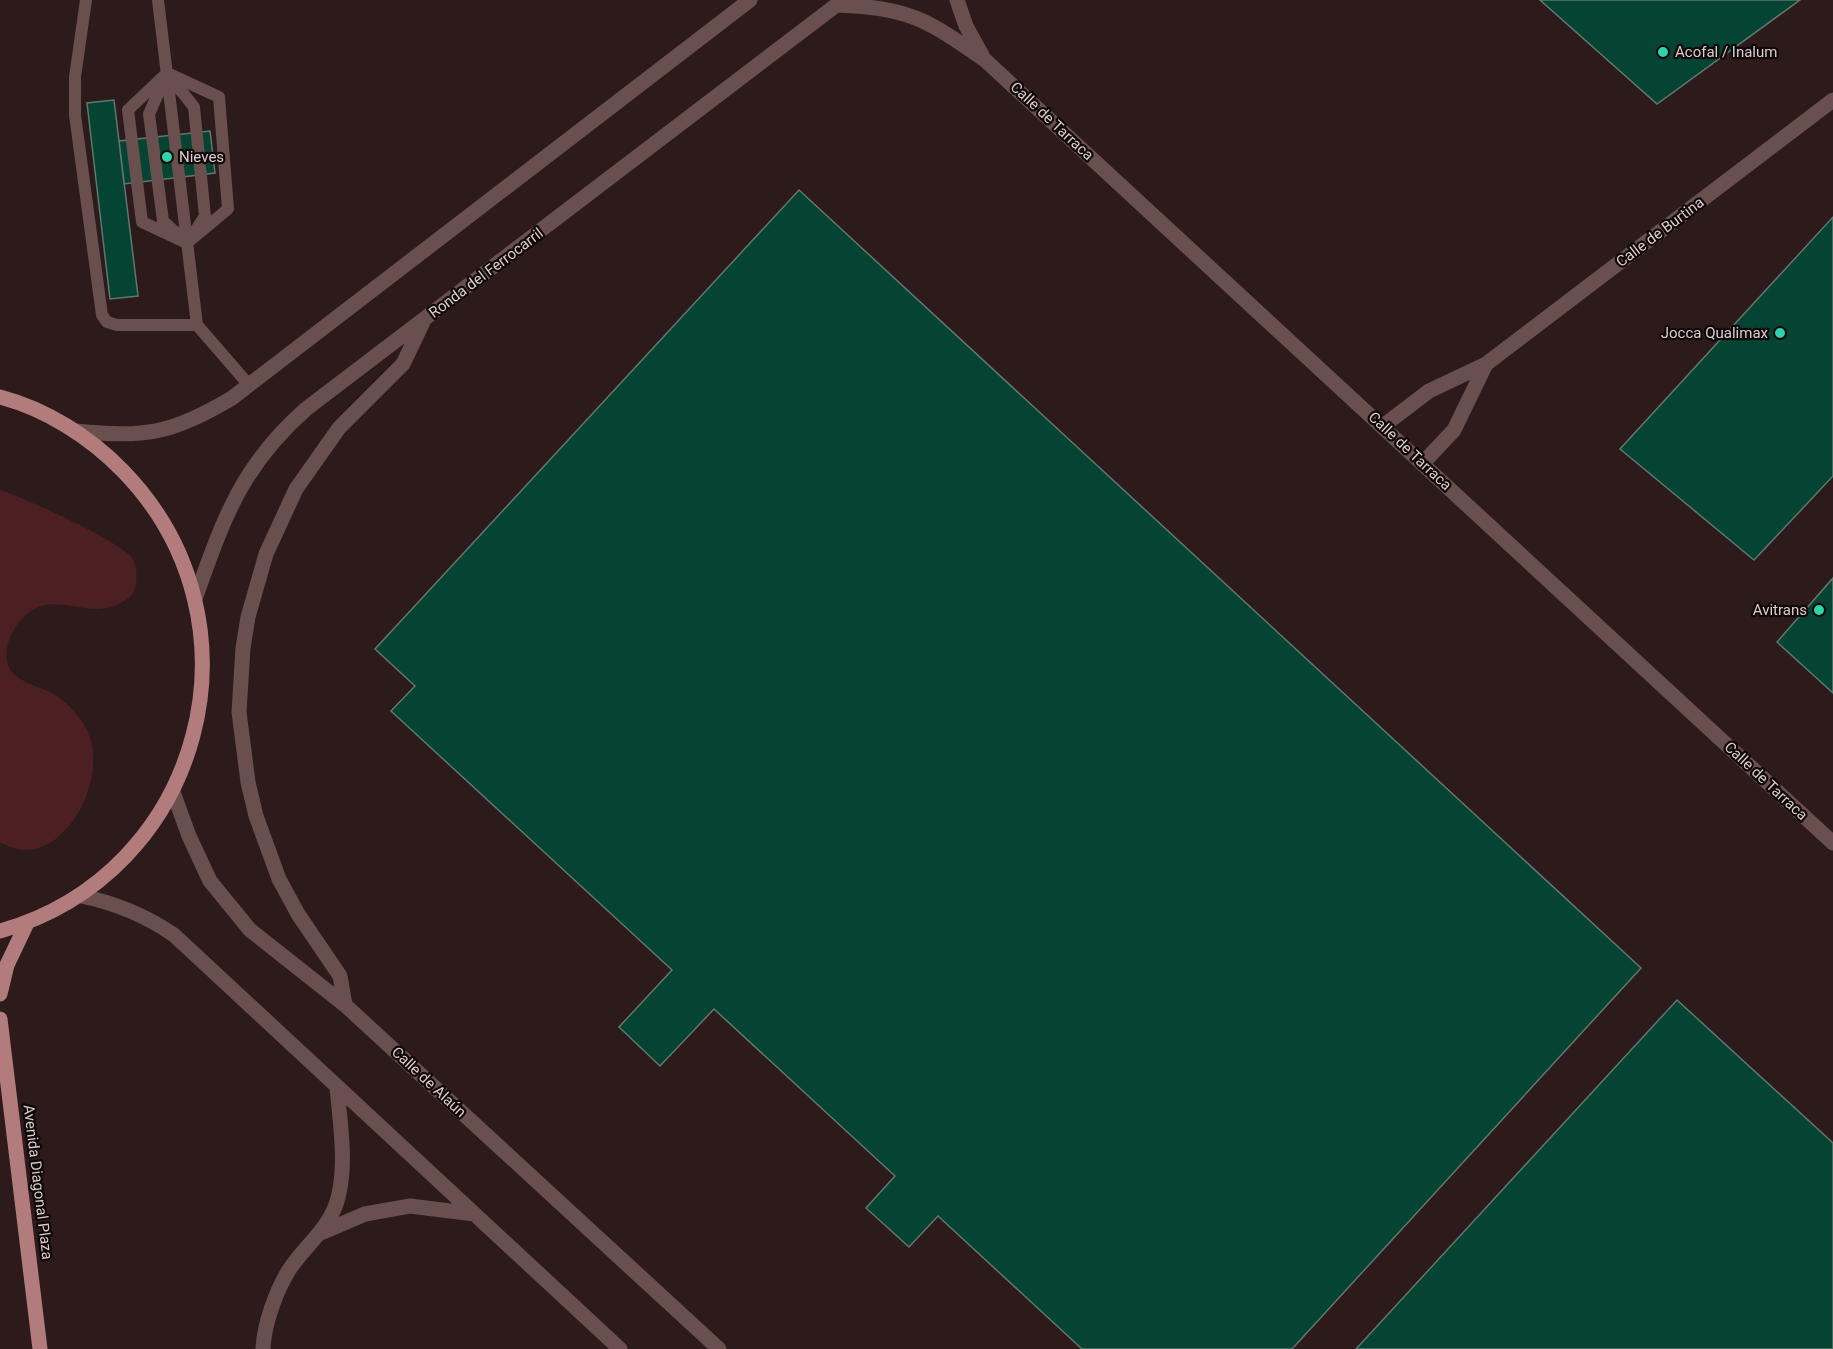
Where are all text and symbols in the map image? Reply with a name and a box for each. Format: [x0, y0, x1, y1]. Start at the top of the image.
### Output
place label: Acofal / Inalum [1675, 43, 1777, 61]
marker: Acofal / Inalum [1656, 45, 1670, 59]
street label: Calle de Tarraca [1007, 78, 1097, 164]
place label: Nieves [179, 148, 224, 166]
marker: Nieves [160, 150, 174, 164]
street label: Calle de Burtina [1613, 193, 1707, 271]
street label: Ronda del Ferrocarril [425, 224, 547, 322]
place label: Jocca Qualimax [1661, 324, 1769, 342]
marker: Jocca Qualimax [1773, 326, 1787, 340]
street label: Calle de Tarraca [1365, 408, 1455, 494]
place label: Avitrans [1753, 601, 1807, 619]
marker: Avitrans [1812, 603, 1826, 617]
street label: Calle de Tarraca [1721, 738, 1811, 824]
street label: Calle de Alaún [388, 1043, 470, 1121]
street label: Avenida Diagonal Plaza [20, 1103, 56, 1261]

